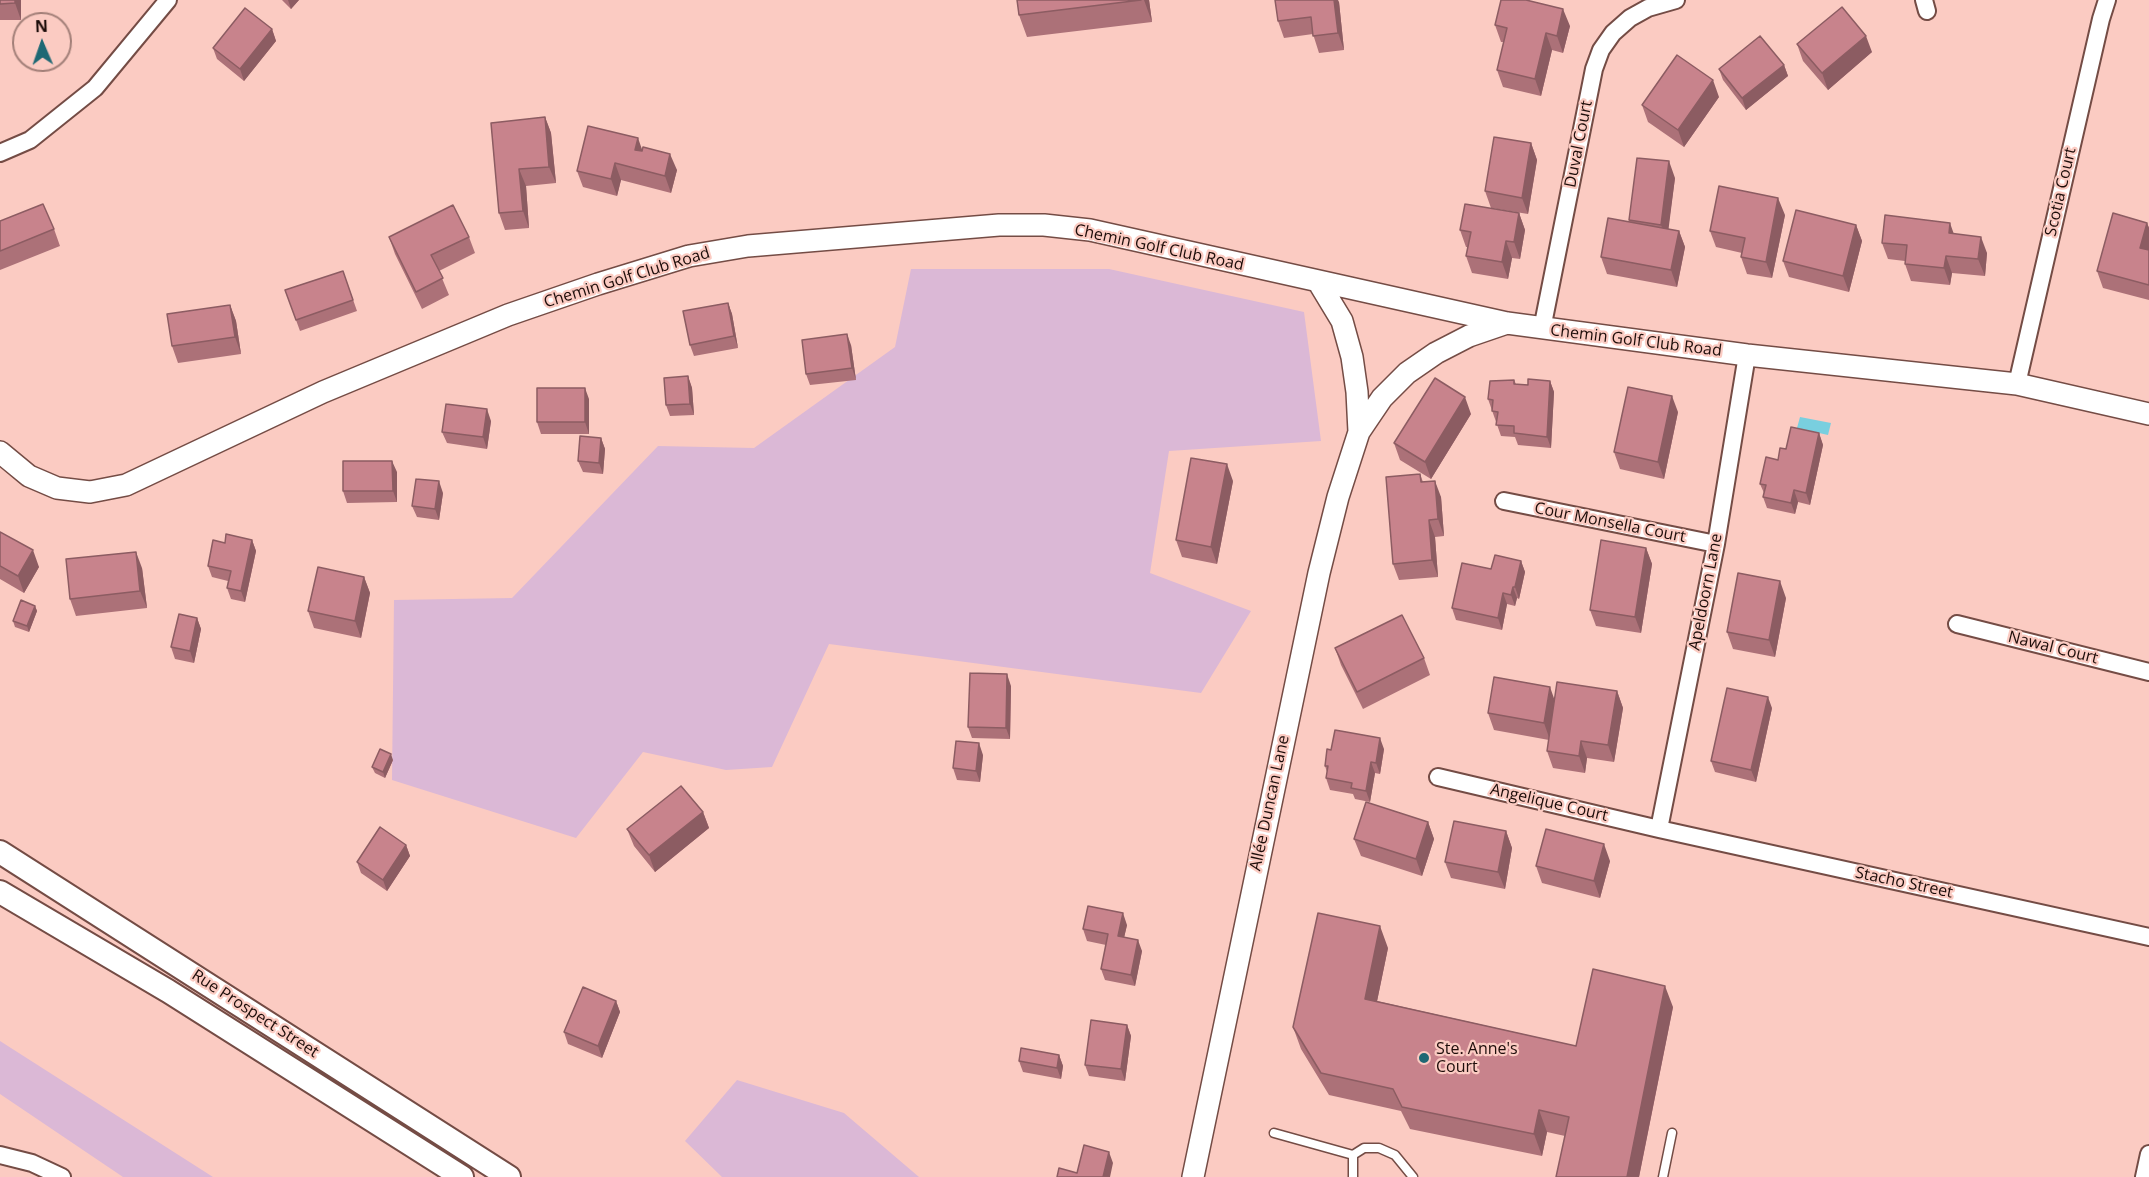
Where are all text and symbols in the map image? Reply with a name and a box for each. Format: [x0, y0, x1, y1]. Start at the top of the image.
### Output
north arrow [12, 12, 72, 72]
text: N [35, 15, 48, 37]
street label: Duval Court [1561, 99, 1597, 189]
street label: Scotia Court [2041, 146, 2081, 238]
street label: Chemin Golf Club Road [1073, 221, 1245, 275]
street label: Chemin Golf Club Road [542, 244, 712, 312]
street label: Chemin Golf Club Road [1549, 321, 1723, 361]
street label: Cour Monsella Court [1533, 499, 1687, 547]
street label: Apeldoorn Lane [1685, 532, 1727, 652]
street label: Nawal Court [2006, 628, 2100, 668]
street label: Allée Duncan Lane [1246, 733, 1294, 873]
street label: Angelique Court [1488, 780, 1610, 826]
street label: Stacho Street [1853, 863, 1955, 903]
street label: Rue Prospect Street [188, 966, 322, 1062]
place label: Ste. Anne's Court [1436, 1039, 1518, 1077]
marker: Ste. Anne's Court [1417, 1051, 1431, 1065]

